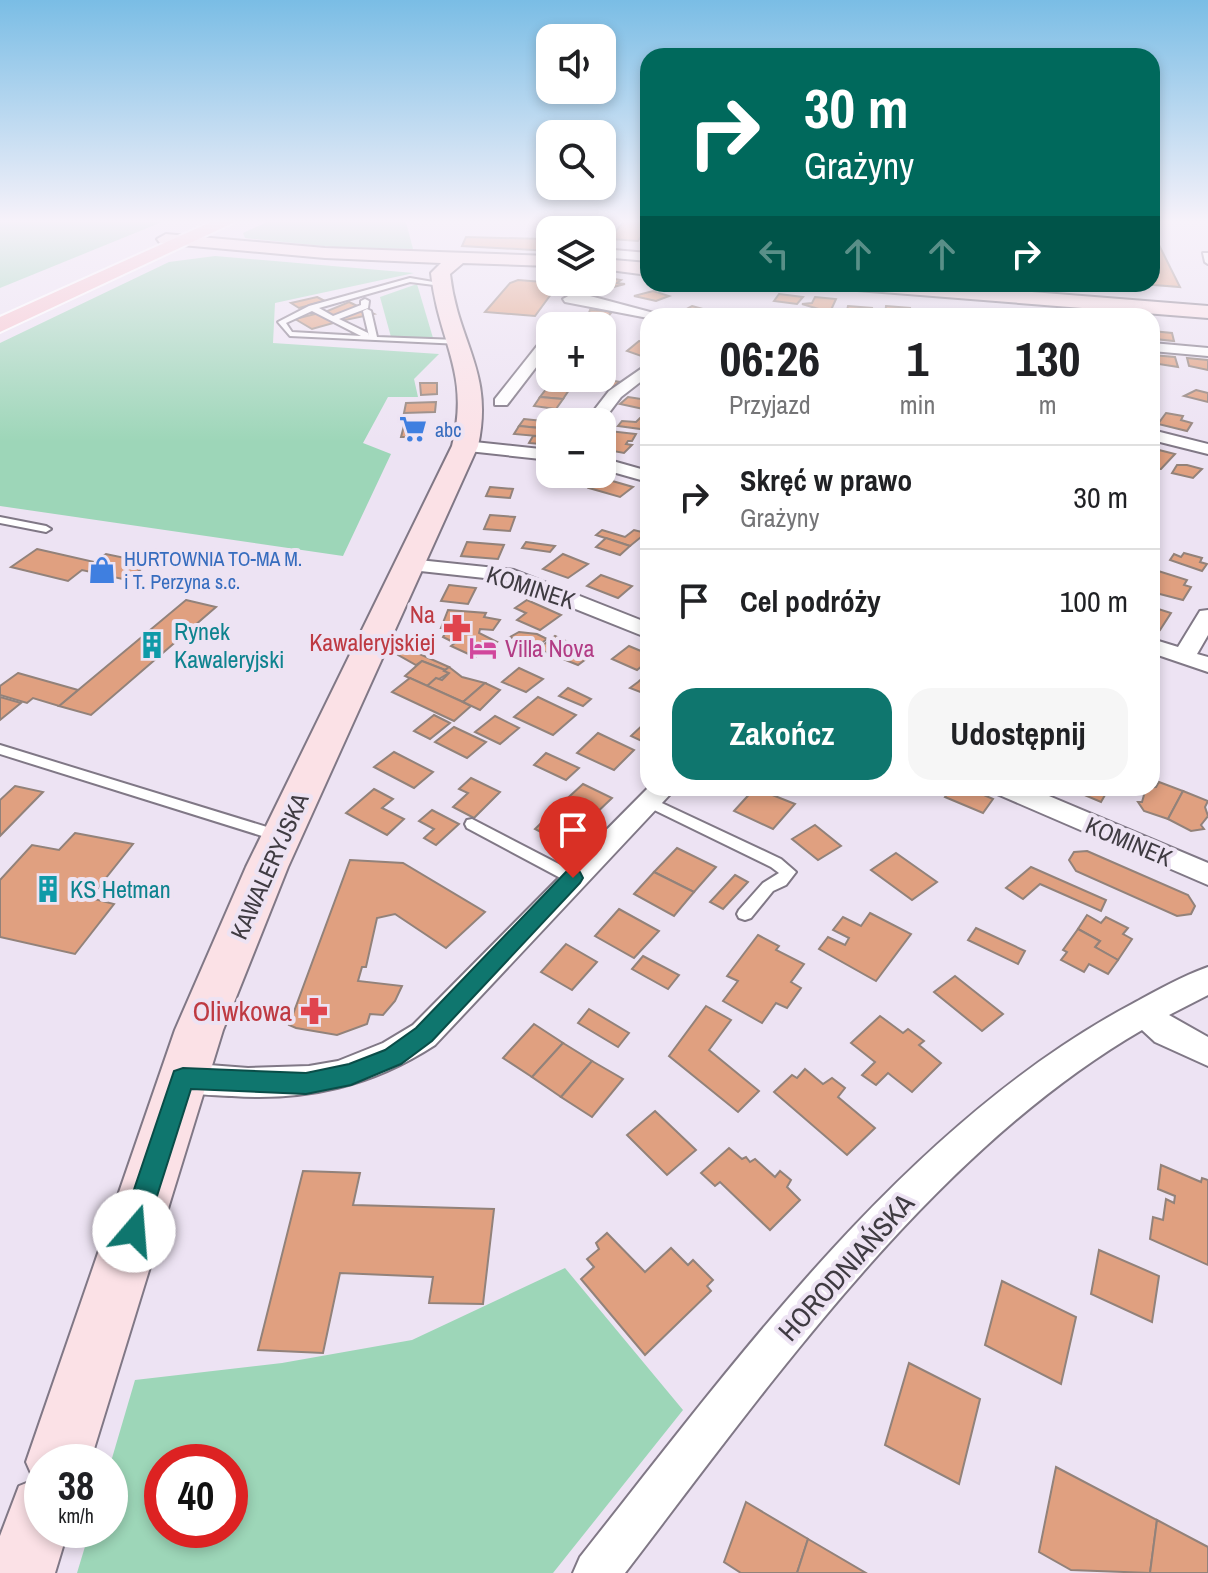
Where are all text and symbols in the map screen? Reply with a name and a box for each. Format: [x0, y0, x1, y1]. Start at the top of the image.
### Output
map controls [536, 24, 616, 488]
button: sound [536, 24, 616, 104]
text: 30 m [804, 70, 909, 145]
icon: right [672, 80, 776, 184]
button: search [536, 120, 616, 200]
text: Grażyny [804, 142, 914, 190]
button: layers [536, 216, 616, 296]
icon: left [752, 232, 796, 276]
icon: ahead [836, 232, 880, 276]
icon: ahead [920, 232, 964, 276]
icon: right [1004, 232, 1048, 276]
button: + [536, 312, 616, 392]
text: 06:26 [720, 326, 820, 391]
text: 1 [907, 326, 928, 391]
text: 130 [1015, 326, 1080, 391]
text: Przyjazd [729, 387, 811, 422]
text: min [900, 387, 935, 422]
text: m [1039, 387, 1057, 422]
button: − [536, 408, 616, 488]
supermarket icon: abc [398, 414, 428, 444]
place label: abc [435, 416, 461, 443]
text: Skręć w prawo [740, 460, 912, 500]
icon: right [672, 475, 716, 519]
text: 30 m [1073, 477, 1128, 517]
text: Grażyny [740, 500, 819, 535]
place label: HURTOWNIA TO-MA M. i T. Perzyna s.c. [124, 545, 302, 595]
shop icon: HURTOWNIA TO-MA M. i T. Perzyna s.c. [87, 555, 117, 585]
street label: KOMINEK [483, 558, 579, 616]
icon: arrive [672, 579, 716, 623]
text: Cel podróży [740, 581, 881, 621]
text: 100 m [1060, 581, 1128, 621]
place label: Na Kawaleryjskiej [309, 598, 435, 658]
pharmacy icon: Na Kawaleryjskiej [442, 613, 472, 643]
place label: Rynek Kawaleryjski [174, 615, 284, 675]
building icon: Rynek Kawaleryjski [137, 630, 167, 660]
place label: Villa Nova [505, 632, 594, 664]
hotel icon: Villa Nova [468, 633, 498, 663]
button: Zakończ [672, 688, 892, 780]
button: Udostępnij [908, 688, 1128, 780]
street label: KAWALERYJSKA [222, 787, 316, 944]
pin [539, 796, 607, 878]
icon: arrive [551, 808, 595, 852]
street label: KOMINEK [1081, 809, 1177, 873]
place label: KS Hetman [70, 873, 171, 905]
building icon: KS Hetman [33, 874, 63, 904]
place label: Oliwkowa [192, 992, 292, 1030]
pharmacy icon: Oliwkowa [299, 996, 329, 1026]
street label: HORODNIAŃSKA [770, 1185, 923, 1349]
position arrow [92, 1189, 176, 1273]
speed limit sign: 40 [144, 1444, 248, 1548]
text: 38 [58, 1459, 94, 1512]
text: km/h [58, 1502, 94, 1529]

